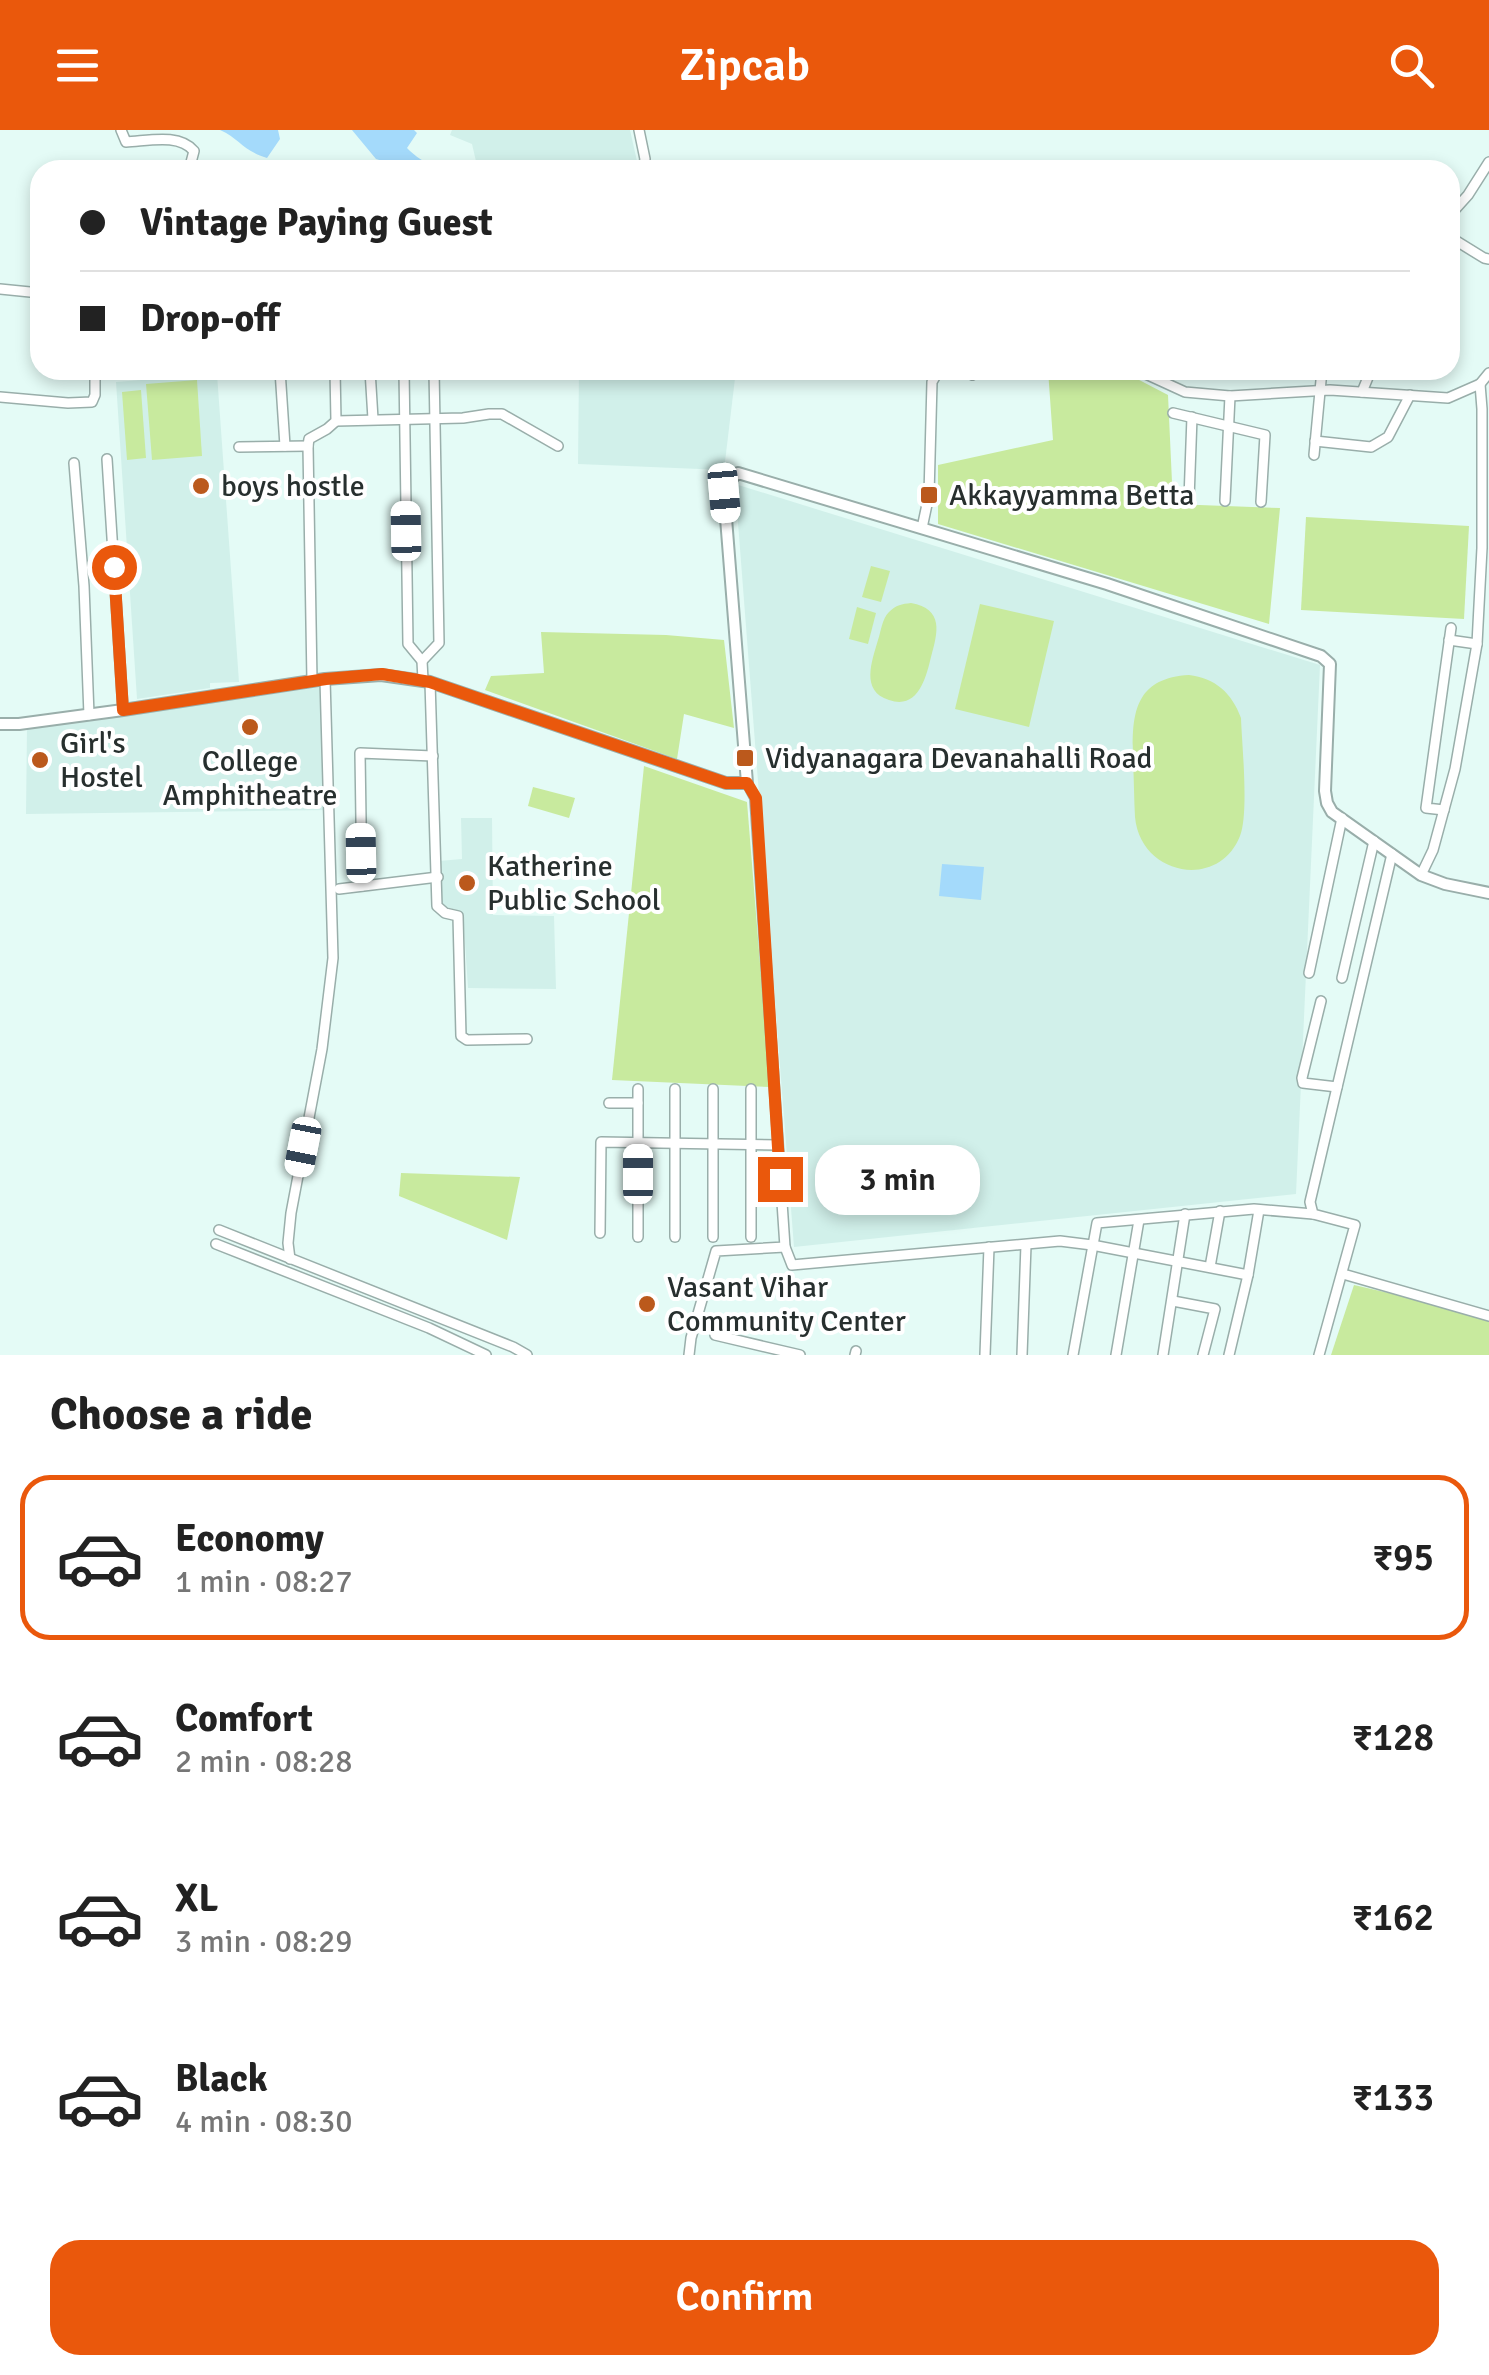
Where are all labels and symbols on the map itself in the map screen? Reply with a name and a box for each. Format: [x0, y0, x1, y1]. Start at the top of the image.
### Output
car [706, 462, 742, 524]
place label: boys hostle [221, 468, 365, 505]
marker: boys hostle [190, 475, 212, 497]
place label: Akkayyamma Betta [949, 477, 1194, 514]
marker: Akkayyamma Betta [918, 484, 940, 506]
car [390, 501, 422, 561]
route start [92, 545, 137, 590]
marker: College Amphitheatre [239, 716, 261, 738]
place label: Girl's Hostel [60, 725, 143, 796]
place label: Vidyanagara Devanahalli Road [765, 740, 1152, 777]
place label: College Amphitheatre [162, 743, 338, 814]
marker: Vidyanagara Devanahalli Road [734, 747, 756, 769]
marker: Girl's Hostel [29, 749, 51, 771]
car [345, 823, 377, 883]
place label: Katherine Public School [487, 848, 661, 919]
marker: Katherine Public School [456, 872, 478, 894]
car [283, 1115, 323, 1179]
car [623, 1144, 653, 1204]
callout: 3 min [815, 1144, 980, 1214]
route end [758, 1157, 803, 1202]
place label: Vasant Vihar Community Center [667, 1269, 906, 1340]
marker: Vasant Vihar Community Center [636, 1293, 658, 1315]

